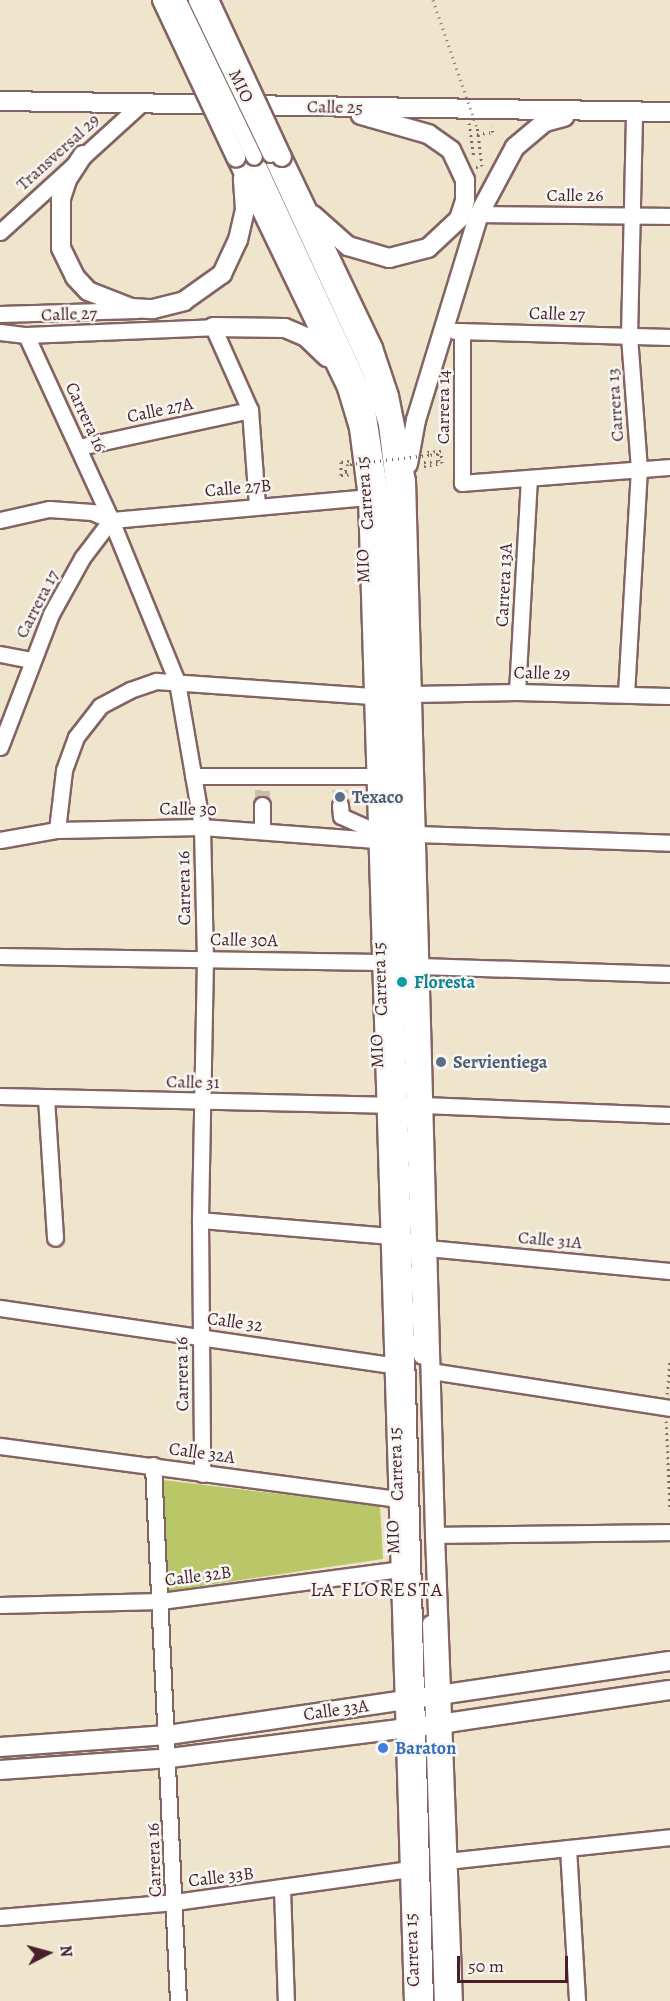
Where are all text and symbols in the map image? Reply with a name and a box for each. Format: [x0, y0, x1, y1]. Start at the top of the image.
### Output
street label: MIO [224, 66, 258, 106]
street label: Calle 25 [307, 96, 363, 118]
street label: Transversal 29 [12, 109, 104, 195]
street label: Calle 26 [547, 184, 603, 206]
street label: Calle 27 [41, 302, 97, 326]
street label: Calle 27 [529, 302, 585, 326]
street label: Carrera 13 [602, 368, 628, 442]
street label: Carrera 14 [432, 370, 454, 444]
street label: Carrera 16 [60, 379, 112, 455]
street label: Calle 27A [125, 393, 195, 427]
street label: Carrera 15 [352, 455, 378, 531]
street label: Calle 27B [204, 474, 272, 502]
street label: Carrera 13A [491, 542, 517, 628]
street label: MIO [352, 549, 374, 583]
street label: Carrera 17 [11, 566, 63, 642]
street label: Calle 29 [513, 662, 571, 684]
place label: Texaco [352, 786, 404, 808]
marker: Texaco [333, 790, 347, 804]
street label: Calle 30 [159, 798, 217, 820]
street label: Carrera 16 [173, 851, 195, 925]
street label: Calle 30A [210, 929, 278, 951]
street label: Carrera 15 [368, 942, 392, 1016]
place label: Floresta [414, 971, 475, 993]
marker: Floresta [395, 975, 409, 989]
street label: MIO [366, 1034, 388, 1068]
place label: Servientiega [453, 1051, 547, 1073]
marker: Servientiega [434, 1055, 448, 1069]
street label: Calle 31 [166, 1071, 220, 1093]
street label: Calle 31A [517, 1226, 583, 1254]
street label: Calle 32 [206, 1307, 264, 1337]
street label: Carrera 16 [171, 1337, 193, 1411]
street label: Carrera 15 [384, 1427, 408, 1501]
street label: Calle 32A [168, 1438, 236, 1468]
street label: MIO [382, 1520, 404, 1554]
street label: Calle 32B [164, 1561, 232, 1591]
district label: LA FLORESTA [310, 1577, 444, 1601]
street label: Calle 33A [302, 1695, 370, 1725]
place label: Baraton [395, 1737, 456, 1759]
marker: Baraton [376, 1741, 390, 1755]
street label: Carrera 16 [142, 1822, 166, 1898]
street label: Calle 33B [187, 1862, 255, 1892]
street label: Carrera 15 [400, 1913, 424, 1987]
north arrow [18, 1923, 78, 1983]
text: N [54, 1944, 77, 1958]
scale bar [460, 1944, 571, 1982]
text: 50 m [468, 1954, 504, 1978]

